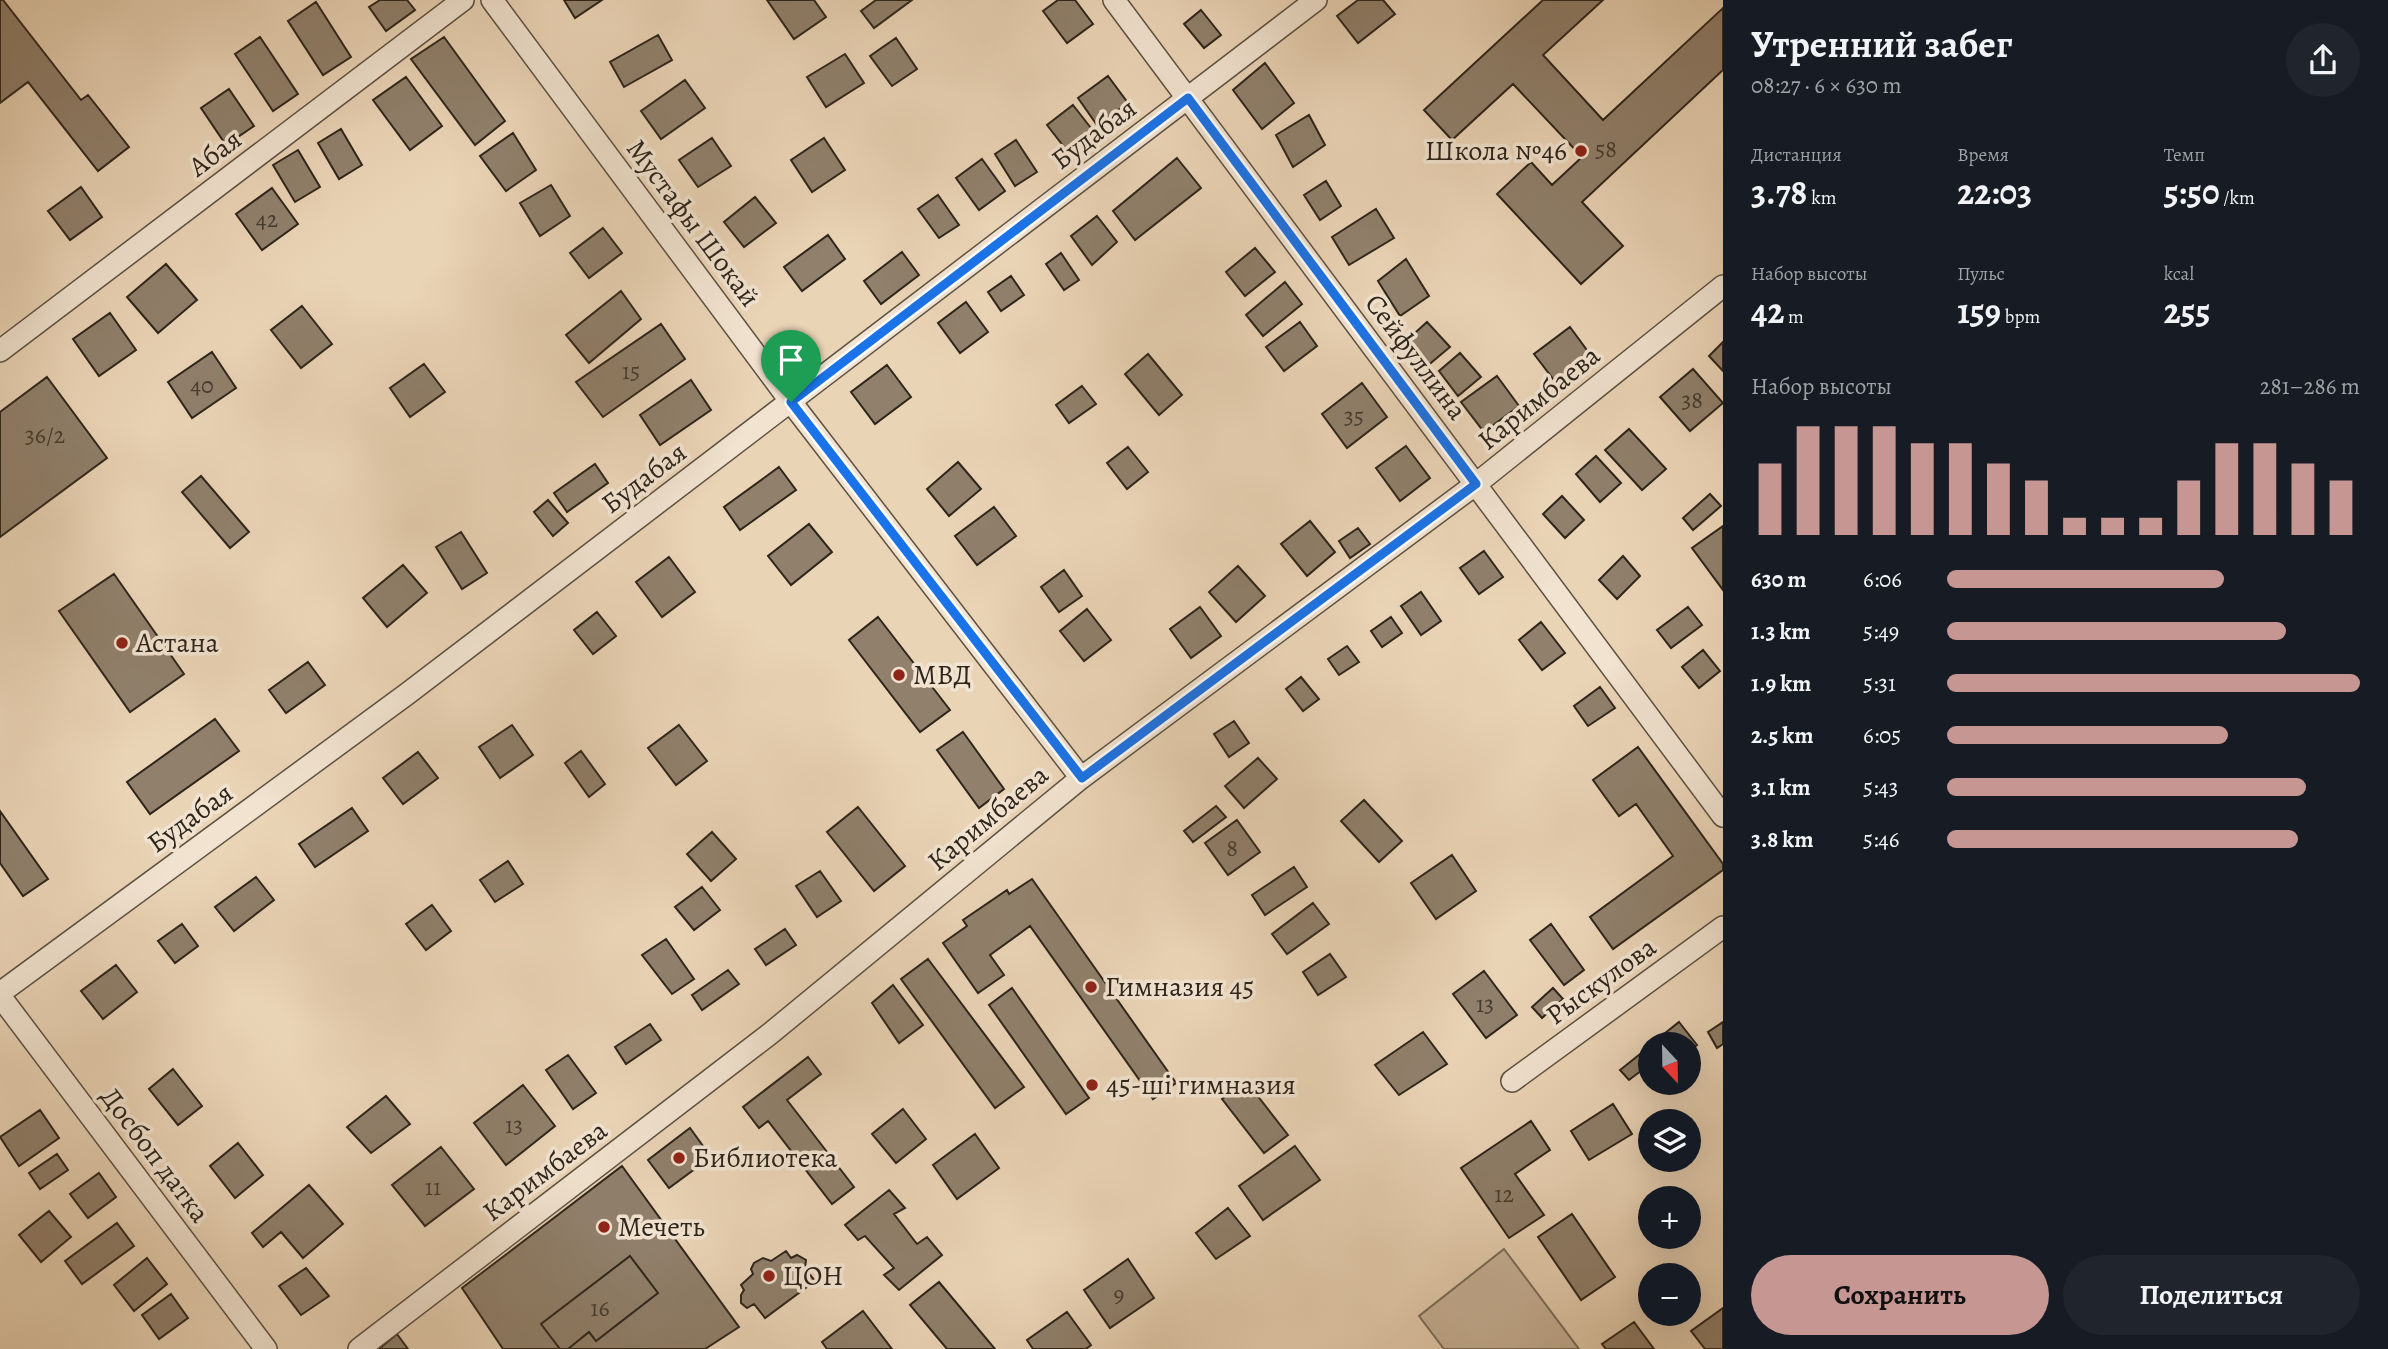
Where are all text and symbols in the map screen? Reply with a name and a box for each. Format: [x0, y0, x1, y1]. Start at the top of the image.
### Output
text: Утренний забег [1751, 18, 2012, 70]
button: share [2286, 23, 2360, 97]
text: 08:27 · 6 × 630 m [1751, 70, 1902, 101]
street label: Будабая [1044, 90, 1144, 178]
street label: Абая [180, 121, 249, 186]
street label: Мустафы Шокай [617, 131, 769, 315]
place label: Школа №46 [1425, 132, 1567, 170]
house number: 58 [1595, 133, 1617, 165]
text: Дистанция [1751, 142, 1842, 168]
text: Время [1957, 142, 2009, 168]
text: Темп [2164, 142, 2205, 168]
marker: Школа №46 [1573, 143, 1589, 159]
text: 3.78 [1751, 168, 1807, 216]
text: 22:03 [1957, 168, 2032, 216]
text: 5:50 [2164, 168, 2219, 216]
text: km [1807, 185, 1836, 211]
text: /km [2219, 185, 2255, 211]
house number: 42 [256, 203, 278, 235]
text: Набор высоты [1751, 261, 1867, 287]
text: Пульс [1957, 261, 2005, 287]
text: kcal [2164, 261, 2194, 287]
street label: Сейфуллина [1356, 286, 1476, 428]
text: 42 [1751, 287, 1784, 335]
text: 159 [1957, 287, 2001, 335]
text: 255 [2164, 287, 2210, 335]
text: m [1784, 304, 1804, 330]
text: bpm [2001, 304, 2040, 330]
pin [761, 330, 821, 402]
street label: Каримбаева [1470, 337, 1608, 459]
icon: arrive [772, 341, 810, 379]
house number: 15 [622, 355, 640, 387]
house number: 40 [190, 369, 214, 401]
text: Набор высоты [1751, 371, 1892, 402]
text: 281–286 m [2260, 371, 2360, 402]
house number: 38 [1681, 384, 1703, 416]
house number: 35 [1344, 400, 1364, 432]
house number: 36/2 [25, 419, 65, 451]
street label: Будабая [594, 434, 694, 522]
text: 630 m [1751, 564, 1806, 595]
text: 6:06 [1863, 564, 1902, 595]
text: 1.3 km [1751, 616, 1811, 647]
text: 5:49 [1863, 616, 1899, 647]
place label: Астана [135, 624, 219, 662]
marker: Астана [114, 635, 130, 651]
place label: МВД [913, 656, 971, 694]
marker: МВД [891, 667, 907, 683]
text: 1.9 km [1751, 668, 1811, 699]
text: 5:31 [1863, 668, 1896, 699]
text: 2.5 km [1751, 720, 1813, 751]
text: 6:05 [1863, 720, 1901, 751]
street label: Каримбаева [919, 756, 1057, 880]
text: 3.1 km [1751, 772, 1811, 803]
text: 5:43 [1863, 772, 1898, 803]
street label: Будабая [140, 774, 240, 862]
text: 3.8 km [1751, 824, 1813, 855]
text: 5:46 [1863, 824, 1899, 855]
house number: 8 [1226, 832, 1238, 864]
street label: Рыскулова [1538, 928, 1664, 1034]
place label: Гимназия 45 [1105, 968, 1254, 1006]
marker: Гимназия 45 [1083, 979, 1099, 995]
house number: 13 [1476, 988, 1494, 1020]
north arrow [1638, 1032, 1701, 1096]
map controls [1638, 1032, 1701, 1326]
place label: 45-ші гимназия [1106, 1066, 1296, 1104]
marker: 45-ші гимназия [1084, 1077, 1100, 1093]
street label: Досбоп датка [92, 1079, 219, 1231]
house number: 13 [505, 1109, 523, 1141]
button: layers [1638, 1109, 1701, 1172]
street label: Каримбаева [475, 1112, 615, 1230]
place label: Библиотека [693, 1139, 837, 1177]
marker: Библиотека [671, 1150, 687, 1166]
house number: 11 [425, 1171, 441, 1203]
house number: 12 [1494, 1178, 1514, 1210]
button: + [1638, 1186, 1701, 1249]
place label: Мечеть [618, 1208, 705, 1246]
marker: Мечеть [596, 1219, 612, 1235]
button: Сохранить [1751, 1255, 2049, 1335]
button: Поделиться [2063, 1255, 2360, 1335]
place label: ЦОН [783, 1257, 843, 1295]
button: − [1638, 1263, 1701, 1326]
marker: ЦОН [761, 1268, 777, 1284]
house number: 9 [1114, 1278, 1124, 1310]
house number: 16 [590, 1292, 610, 1324]

